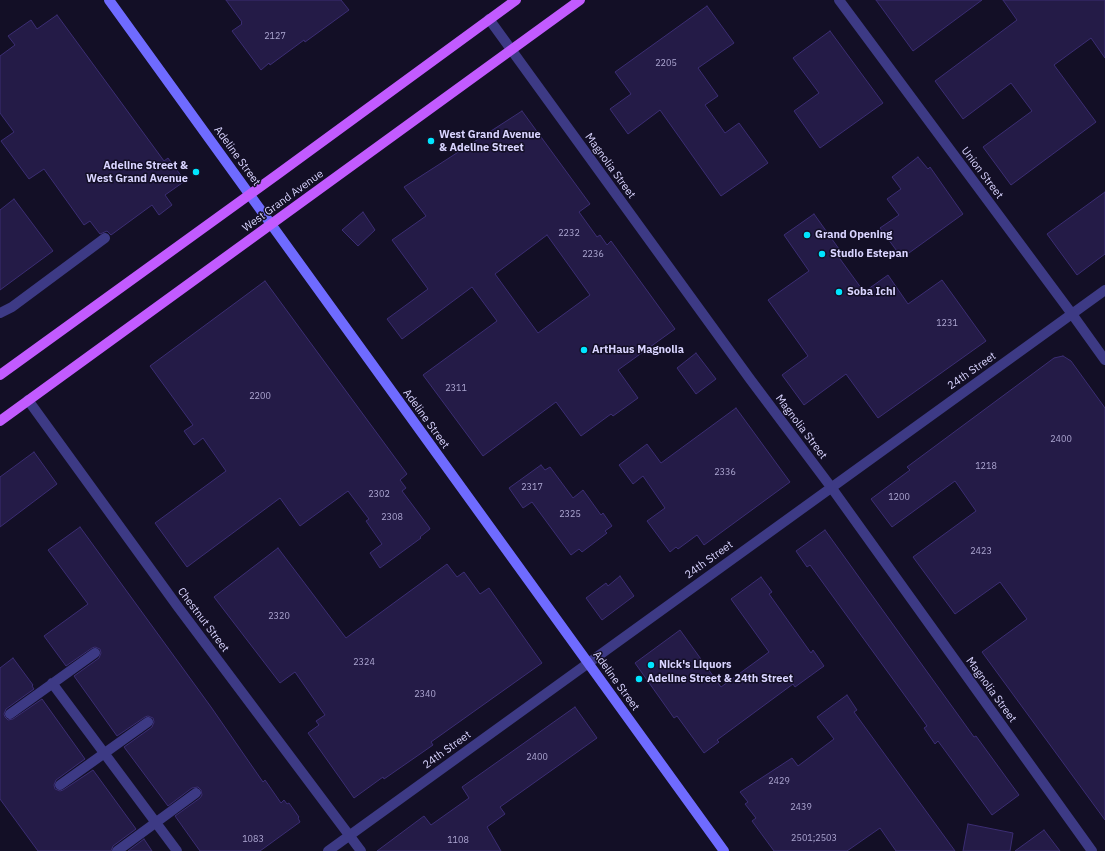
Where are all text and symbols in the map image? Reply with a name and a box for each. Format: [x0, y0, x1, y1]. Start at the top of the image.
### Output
house number: 2127 [264, 31, 286, 41]
house number: 2205 [655, 58, 677, 68]
street label: Adeline Street [211, 124, 263, 188]
place label: West Grand Avenue & Adeline Street [439, 128, 541, 154]
street label: Magnolia Street [582, 131, 638, 201]
marker: West Grand Avenue & Adeline Street [426, 136, 436, 146]
street label: Union Street [958, 144, 1006, 202]
place label: Adeline Street & West Grand Avenue [86, 159, 188, 185]
marker: Adeline Street & West Grand Avenue [191, 167, 201, 177]
street label: West Grand Avenue [240, 167, 326, 235]
house number: 2232 [558, 228, 580, 238]
place label: Grand Opening [815, 228, 892, 242]
marker: Grand Opening [802, 230, 812, 240]
place label: Studio Estepan [830, 247, 908, 261]
house number: 2236 [582, 249, 604, 259]
marker: Studio Estepan [817, 249, 827, 259]
place label: Soba Ichi [847, 285, 896, 299]
marker: Soba Ichi [834, 287, 844, 297]
house number: 1231 [936, 318, 958, 328]
place label: ArtHaus Magnolia [592, 343, 684, 357]
marker: ArtHaus Magnolia [579, 345, 589, 355]
street label: 24th Street [945, 350, 999, 392]
house number: 2311 [445, 383, 467, 393]
street label: Adeline Street [400, 387, 452, 451]
house number: 2200 [249, 391, 271, 401]
street label: Magnolia Street [772, 392, 830, 462]
house number: 2400 [1050, 434, 1072, 444]
house number: 1218 [975, 461, 997, 471]
house number: 2336 [714, 467, 736, 477]
house number: 2317 [521, 482, 543, 492]
house number: 2302 [368, 489, 390, 499]
house number: 1200 [888, 492, 910, 502]
house number: 2325 [559, 509, 581, 519]
house number: 2308 [381, 512, 403, 522]
street label: 24th Street [682, 538, 736, 582]
house number: 2423 [970, 546, 992, 556]
street label: Chestnut Street [174, 585, 232, 655]
house number: 2320 [268, 611, 290, 621]
street label: Adeline Street [590, 649, 642, 713]
street label: Magnolia Street [963, 655, 1019, 725]
house number: 2324 [353, 657, 375, 667]
place label: Nick's Liquors [659, 658, 732, 672]
marker: Nick's Liquors [646, 660, 656, 670]
place label: Adeline Street & 24th Street [647, 672, 793, 686]
marker: Adeline Street & 24th Street [634, 674, 644, 684]
house number: 2340 [414, 689, 436, 699]
street label: 24th Street [420, 728, 474, 772]
house number: 2400 [526, 752, 548, 762]
house number: 2429 [768, 776, 790, 786]
house number: 2439 [790, 802, 812, 812]
house number: 2501;2503 [791, 833, 837, 843]
house number: 1083 [242, 834, 264, 844]
house number: 1108 [447, 835, 469, 845]

